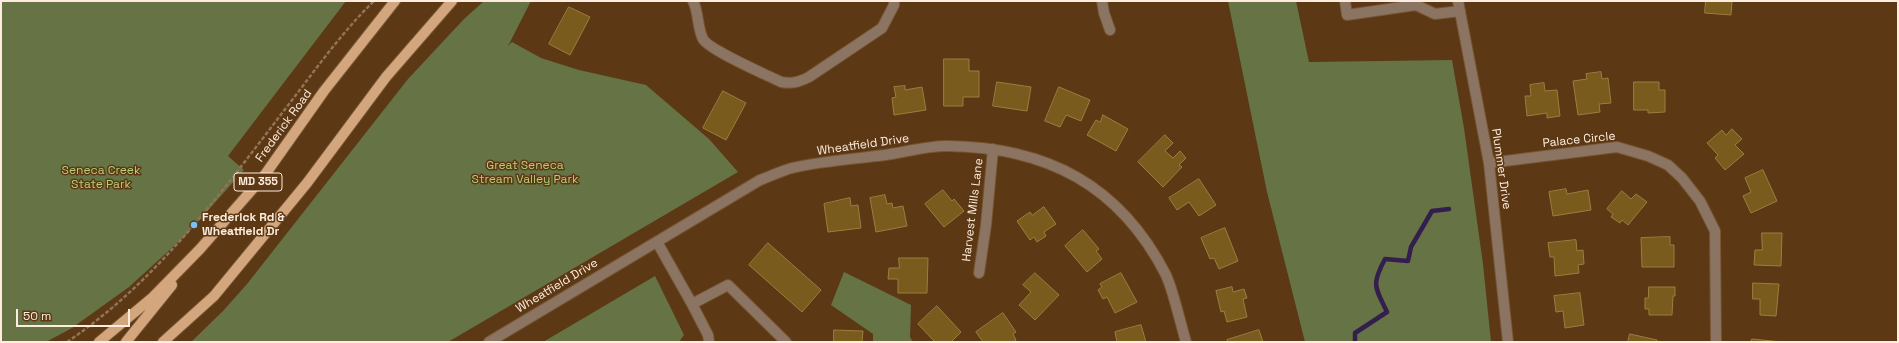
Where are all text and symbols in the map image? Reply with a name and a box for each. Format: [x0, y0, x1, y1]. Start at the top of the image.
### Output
street label: Frederick Road [253, 87, 315, 165]
street label: Plummer Drive [1488, 128, 1514, 210]
street label: Palace Circle [1542, 129, 1616, 151]
street label: Wheatfield Drive [816, 131, 910, 159]
street label: Harvest Mills Lane [960, 158, 986, 262]
park label: Great Seneca Stream Valley Park [472, 159, 578, 187]
park label: Seneca Creek State Park [62, 164, 140, 192]
road number: MD 355 [234, 173, 282, 191]
place label: Frederick Rd & Wheatfield Dr [202, 211, 285, 239]
marker: Frederick Rd & Wheatfield Dr [189, 220, 199, 230]
street label: Wheatfield Drive [513, 256, 601, 316]
scale bar [18, 301, 132, 327]
text: 50 m [23, 308, 51, 324]

